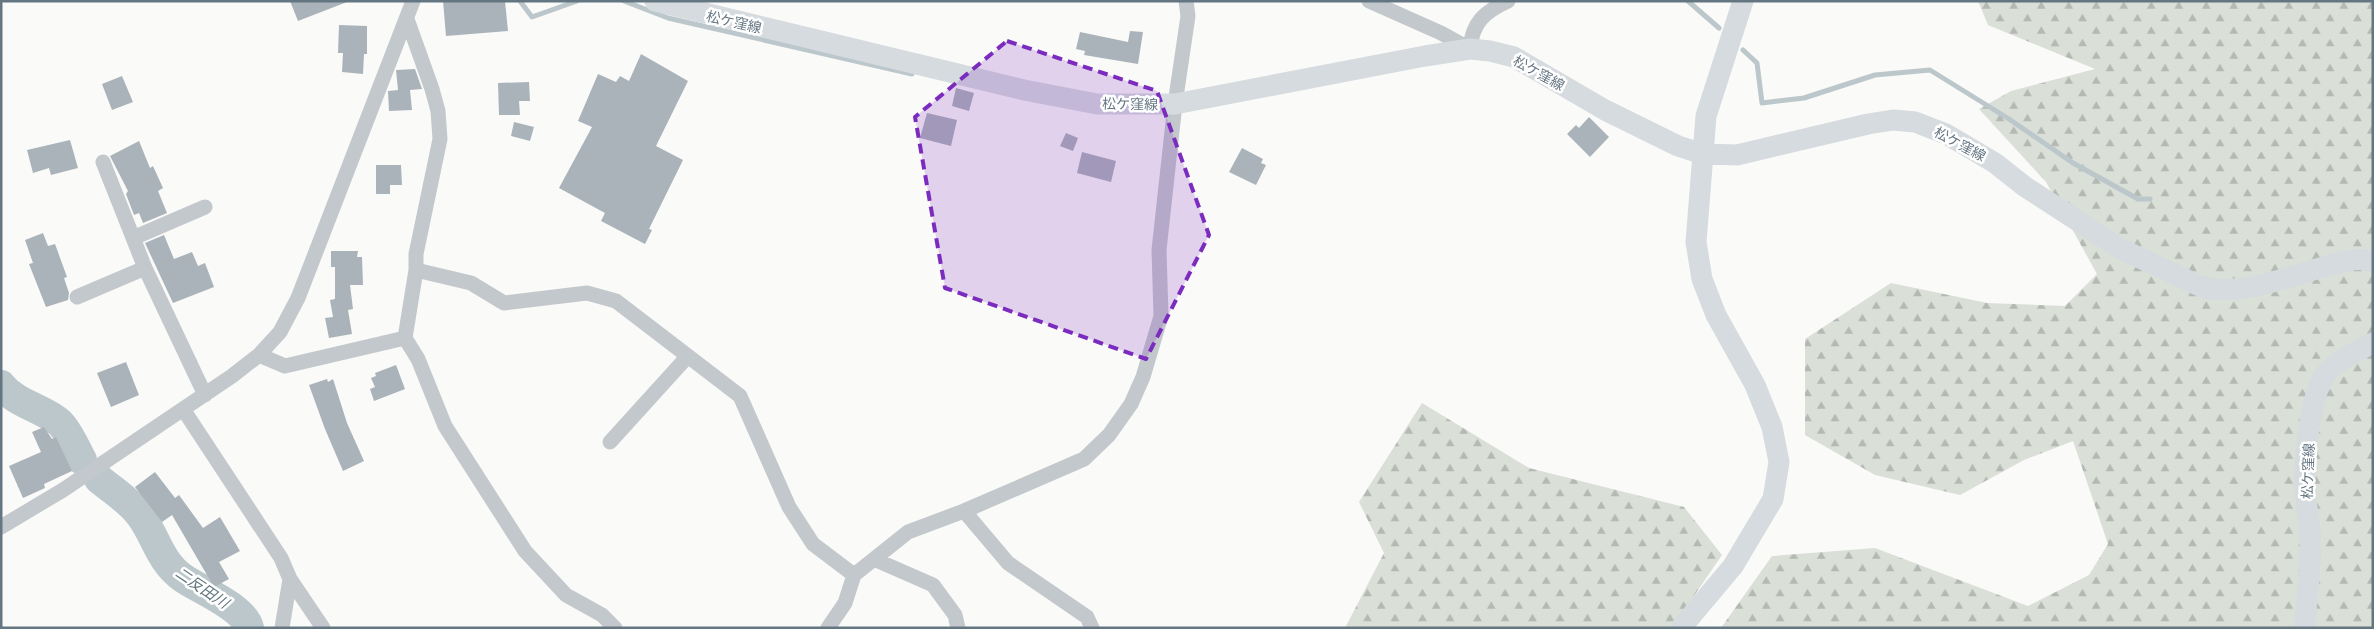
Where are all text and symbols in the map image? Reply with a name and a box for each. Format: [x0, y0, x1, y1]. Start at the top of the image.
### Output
street label: 松ケ窪線 [704, 7, 763, 38]
street label: 松ケ窪線 [1510, 52, 1568, 95]
street label: 松ケ窪線 [1102, 95, 1158, 114]
street label: 松ケ窪線 [1931, 123, 1989, 166]
street label: 松ケ窪線 [2298, 443, 2319, 499]
water label: 二反田川 [172, 563, 234, 614]

